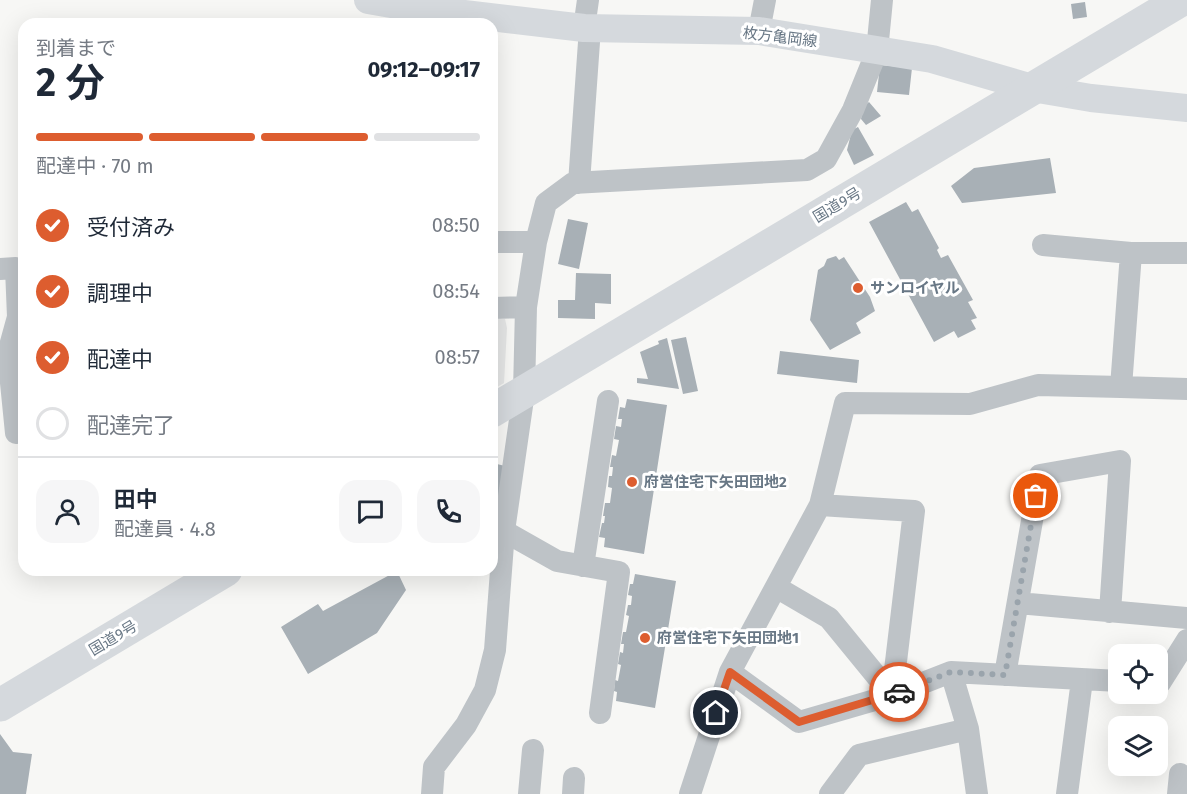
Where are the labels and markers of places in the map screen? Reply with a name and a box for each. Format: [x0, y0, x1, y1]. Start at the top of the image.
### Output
place label: サンロイヤル [870, 279, 960, 297]
marker: サンロイヤル [851, 281, 865, 295]
pin [1010, 470, 1061, 521]
place label: 府営住宅下矢田団地2 [644, 473, 787, 491]
marker: 府営住宅下矢田団地2 [625, 475, 639, 489]
place label: 府営住宅下矢田団地1 [657, 629, 799, 647]
marker: 府営住宅下矢田団地1 [638, 631, 652, 645]
pin [690, 687, 741, 738]

